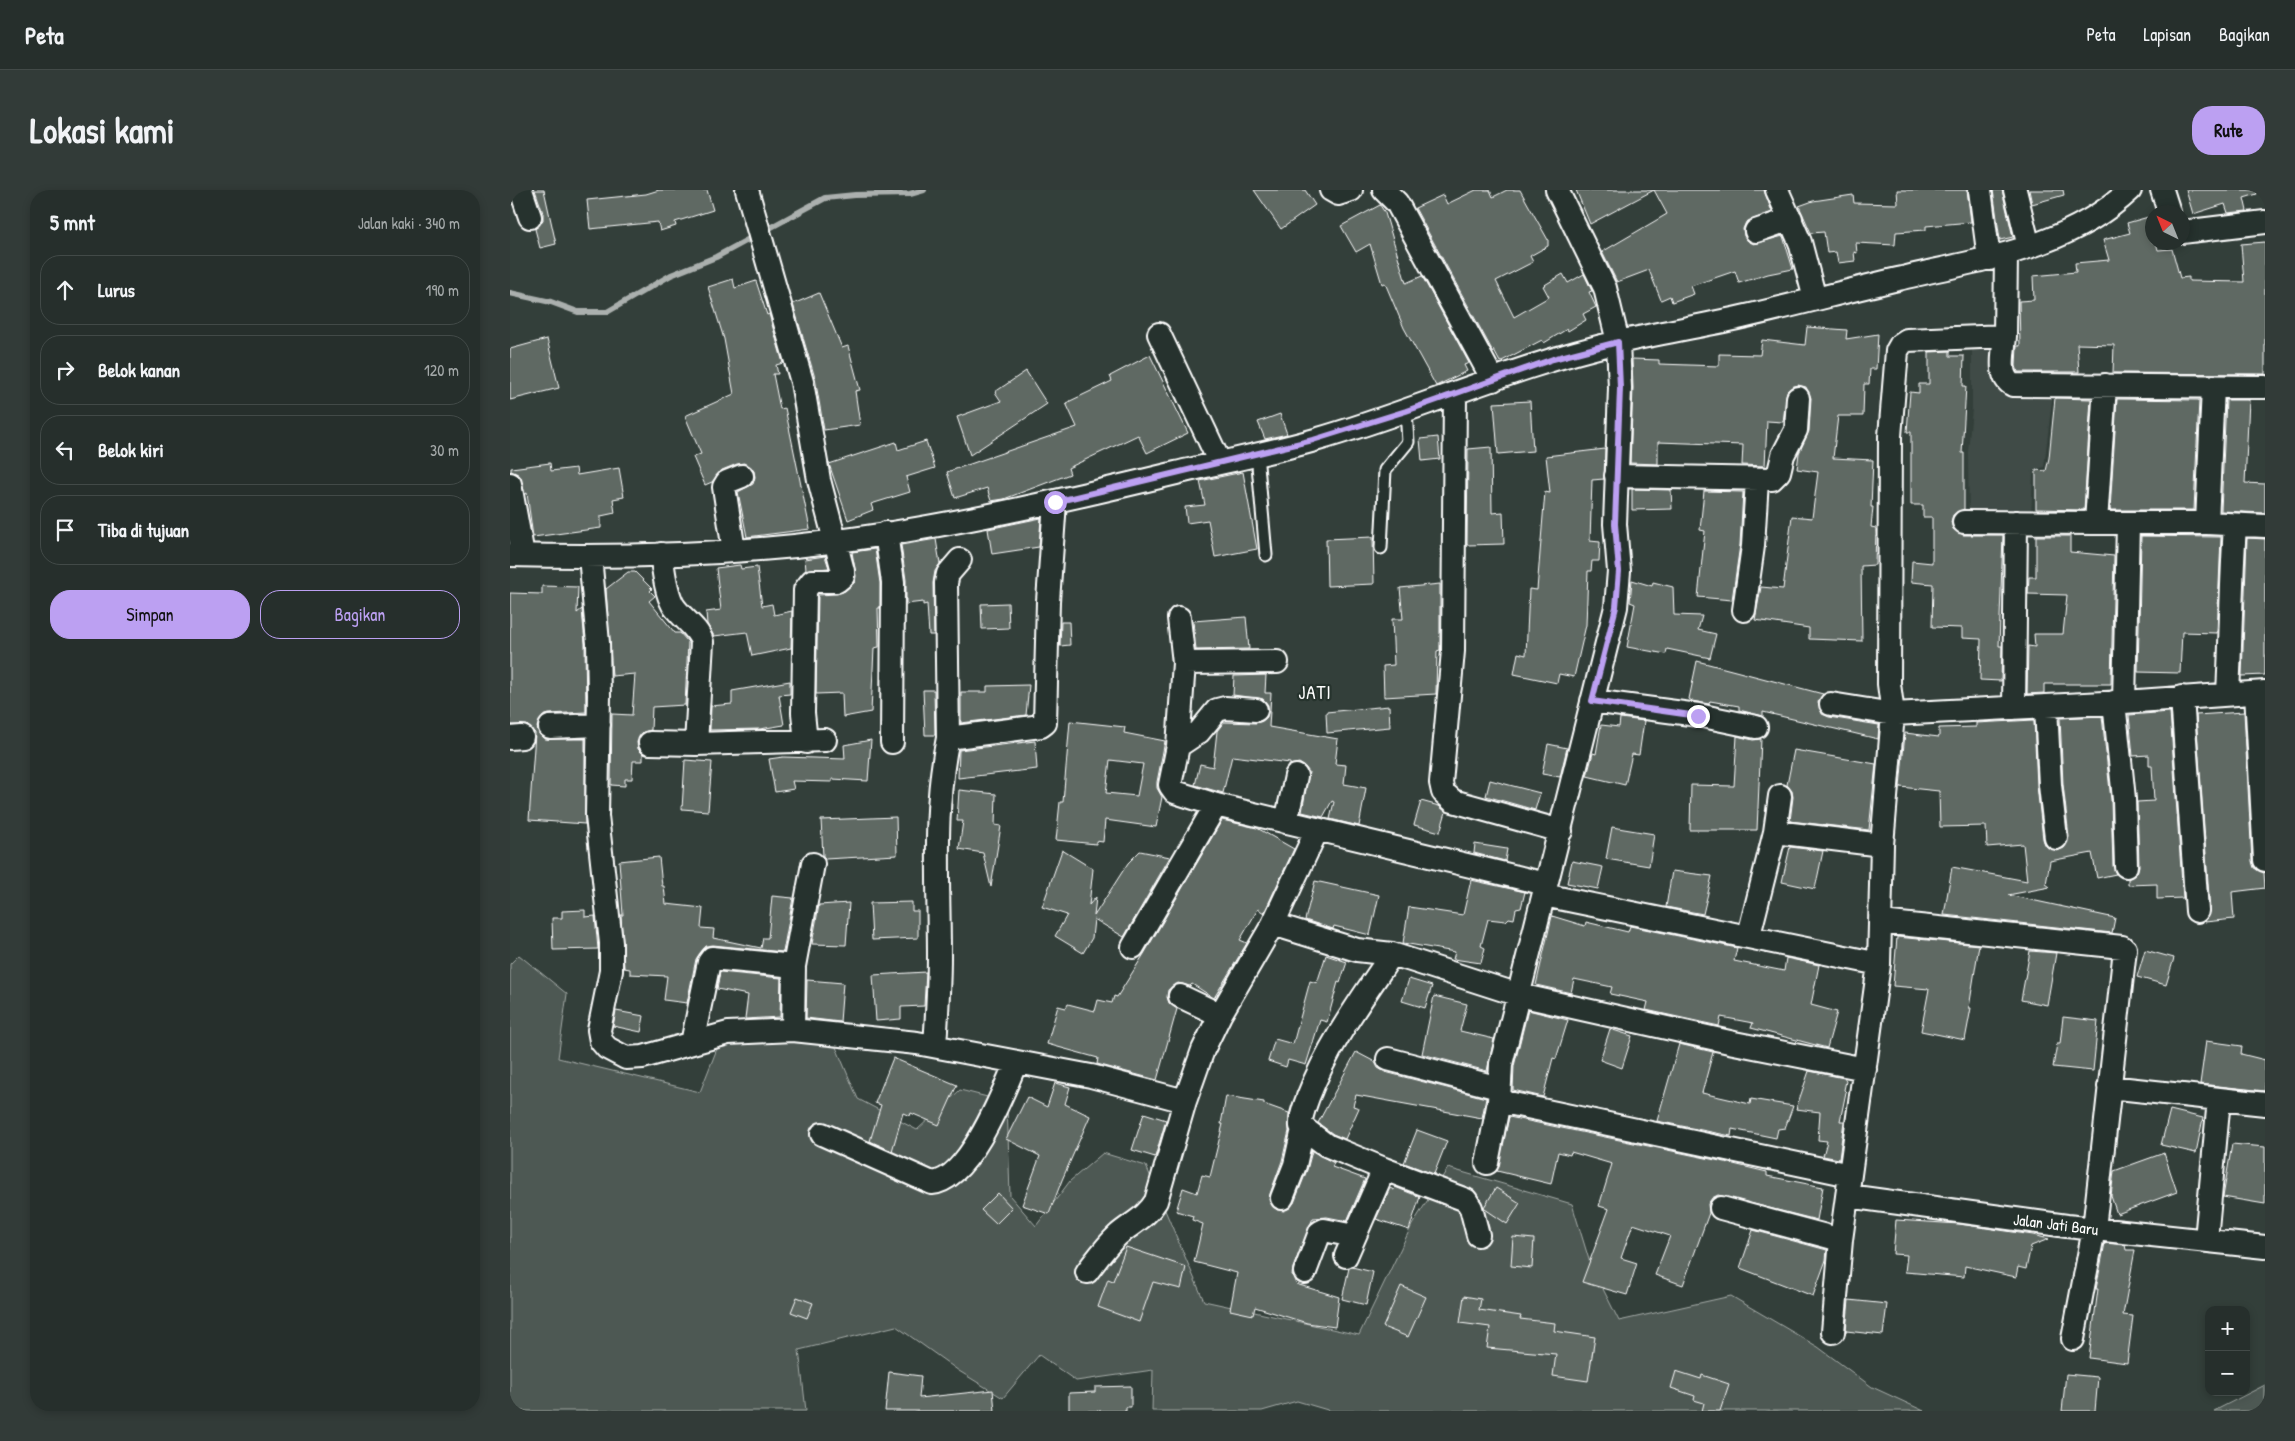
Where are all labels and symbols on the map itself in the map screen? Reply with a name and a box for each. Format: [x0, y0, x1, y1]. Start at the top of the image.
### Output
north arrow [2145, 205, 2190, 250]
route start [1044, 491, 1067, 514]
district label: JATI [1298, 679, 1332, 705]
route end [1687, 705, 1710, 728]
street label: Jalan Jati Baru [2012, 1208, 2100, 1240]

